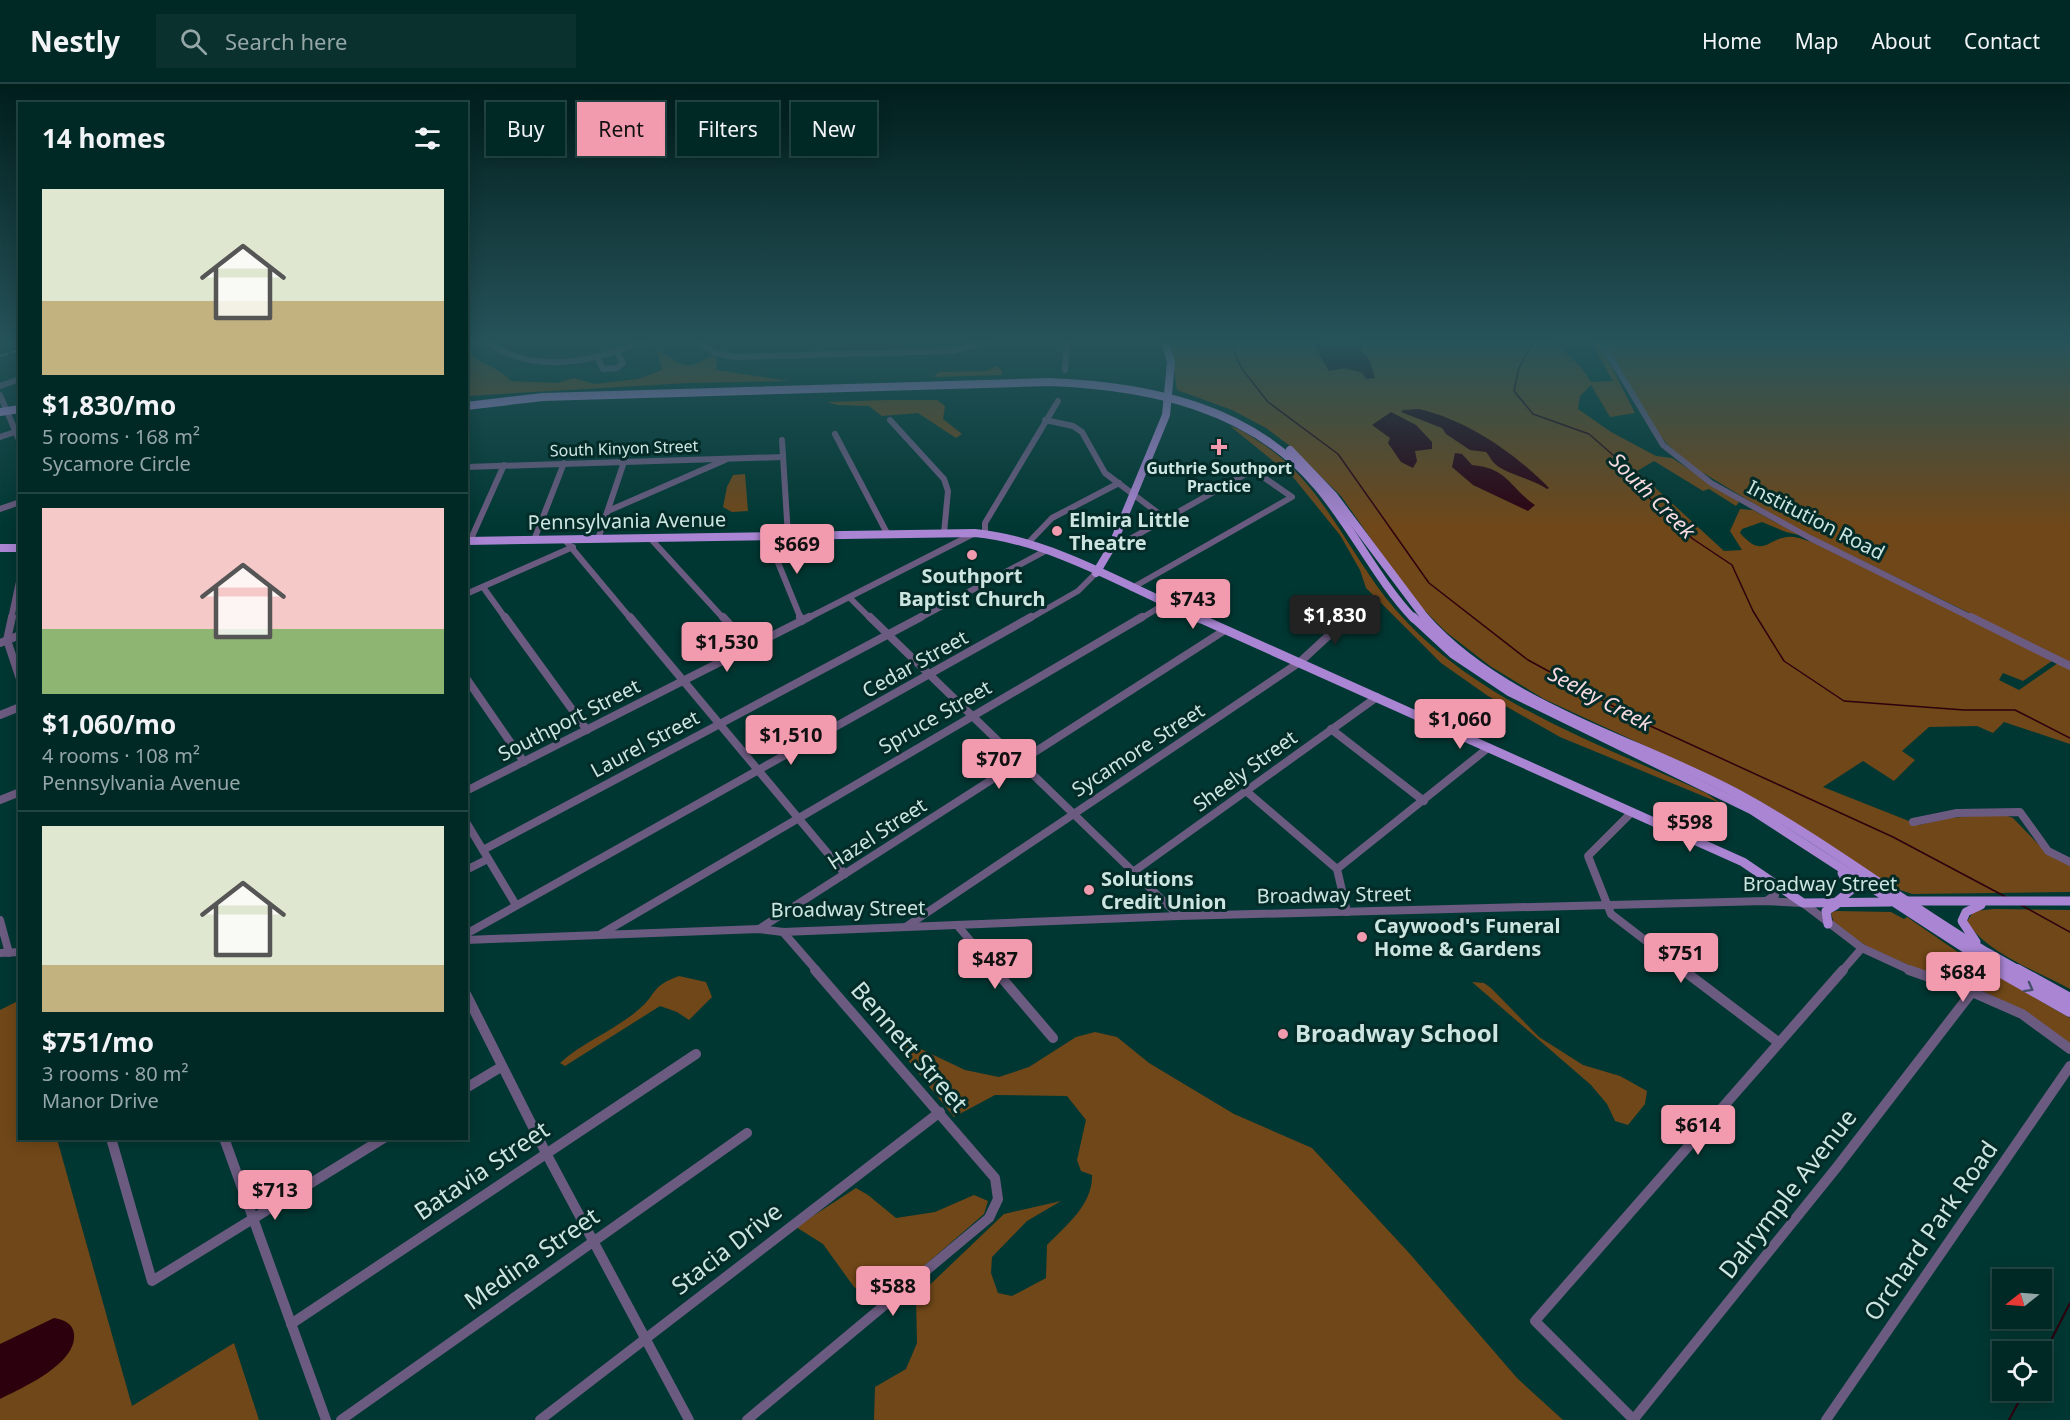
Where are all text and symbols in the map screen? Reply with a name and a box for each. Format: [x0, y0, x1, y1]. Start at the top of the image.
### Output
search box [156, 14, 576, 68]
text: Nestly [30, 22, 120, 60]
icon: search [177, 25, 210, 58]
text: Search here [225, 26, 347, 56]
text: Home [1702, 27, 1762, 55]
text: Map [1795, 27, 1838, 55]
text: About [1871, 27, 1931, 55]
text: Contact [1964, 27, 2040, 55]
chip: Buy [486, 102, 565, 156]
chip: Rent [577, 102, 665, 156]
chip: Filters [677, 102, 779, 156]
chip: New [791, 102, 877, 156]
text: 14 homes [42, 120, 166, 156]
icon: filters [411, 122, 444, 155]
icon: home [189, 228, 297, 336]
text: $1,830/mo [42, 387, 176, 423]
text: 5 rooms · 168 m² [42, 423, 200, 450]
street label: South Kinyon Street [549, 434, 699, 462]
marker: Guthrie Southport Practice [1210, 438, 1228, 456]
water label: South Creek [1604, 446, 1703, 545]
text: Sycamore Circle [42, 450, 191, 477]
place label: Guthrie Southport Practice [1146, 457, 1292, 497]
street label: Institution Road [1743, 473, 1890, 566]
street label: Pennsylvania Avenue [527, 505, 727, 536]
place label: Elmira Little Theatre [1069, 506, 1190, 556]
pin: $669 [761, 524, 833, 575]
marker: Elmira Little Theatre [1050, 524, 1064, 538]
text: $669 [774, 530, 820, 557]
icon: home [189, 547, 297, 655]
marker: Southport Baptist Church [965, 548, 979, 562]
place label: Southport Baptist Church [898, 562, 1046, 612]
pin: $743 [1157, 579, 1229, 630]
text: $743 [1170, 585, 1216, 612]
pin: $1,830 [1286, 595, 1384, 646]
text: $1,830 [1304, 601, 1366, 628]
pin: $1,530 [678, 622, 776, 673]
street label: Cedar Street [857, 623, 972, 704]
text: $1,530 [696, 628, 758, 655]
water label: Seeley Creek [1544, 659, 1659, 738]
street label: Southport Street [493, 672, 644, 767]
street label: Spruce Street [874, 673, 996, 760]
street label: Sycamore Street [1066, 697, 1209, 803]
pin: $1,060 [1411, 699, 1509, 750]
street label: Laurel Street [586, 704, 704, 784]
text: $1,060 [1429, 705, 1491, 732]
text: $1,060/mo [42, 706, 176, 742]
pin: $1,510 [742, 715, 840, 766]
text: $1,510 [760, 721, 822, 748]
street label: Sheely Street [1187, 724, 1302, 817]
pin: $707 [963, 739, 1035, 790]
text: 4 rooms · 108 m² [42, 742, 200, 769]
text: $707 [976, 745, 1022, 772]
text: Pennsylvania Avenue [42, 769, 241, 796]
street label: Hazel Street [822, 792, 931, 876]
pin: $598 [1654, 802, 1726, 853]
text: $598 [1667, 808, 1713, 835]
icon: home [189, 865, 297, 973]
place label: Solutions Credit Union [1101, 865, 1226, 915]
street label: Broadway Street [1743, 870, 1897, 897]
street label: Broadway Street [1256, 880, 1412, 909]
marker: Solutions Credit Union [1082, 883, 1096, 897]
street label: Broadway Street [770, 894, 926, 923]
place label: Caywood's Funeral Home & Gardens [1374, 912, 1560, 962]
marker: Caywood's Funeral Home & Gardens [1355, 930, 1369, 944]
pin: $751 [1645, 933, 1717, 984]
pin: $487 [959, 939, 1031, 990]
text: $751 [1658, 939, 1704, 966]
text: $487 [972, 945, 1018, 972]
pin: $684 [1927, 952, 1999, 1003]
text: $684 [1940, 958, 1986, 985]
street label: Bennett Street [844, 974, 976, 1119]
one-way arrow [2023, 981, 2033, 992]
place label: Broadway School [1295, 1016, 1499, 1049]
text: $751/mo [42, 1024, 154, 1060]
marker: Broadway School [1276, 1027, 1290, 1041]
text: 3 rooms · 80 m² [42, 1060, 189, 1087]
text: Manor Drive [42, 1087, 159, 1114]
street label: Dalrymple Avenue [1710, 1101, 1863, 1285]
pin: $614 [1662, 1105, 1734, 1156]
text: $614 [1675, 1111, 1721, 1138]
street label: Batavia Street [407, 1112, 555, 1227]
street label: Orchard Park Road [1855, 1133, 2004, 1327]
pin: $713 [239, 1170, 311, 1221]
text: $713 [252, 1176, 298, 1203]
street label: Stacia Drive [664, 1194, 788, 1301]
street label: Medina Street [457, 1199, 606, 1317]
pin: $588 [857, 1266, 929, 1317]
north arrow [1992, 1269, 2052, 1329]
map controls [1992, 1269, 2052, 1401]
text: $588 [870, 1272, 916, 1299]
button: locate [1992, 1341, 2052, 1401]

